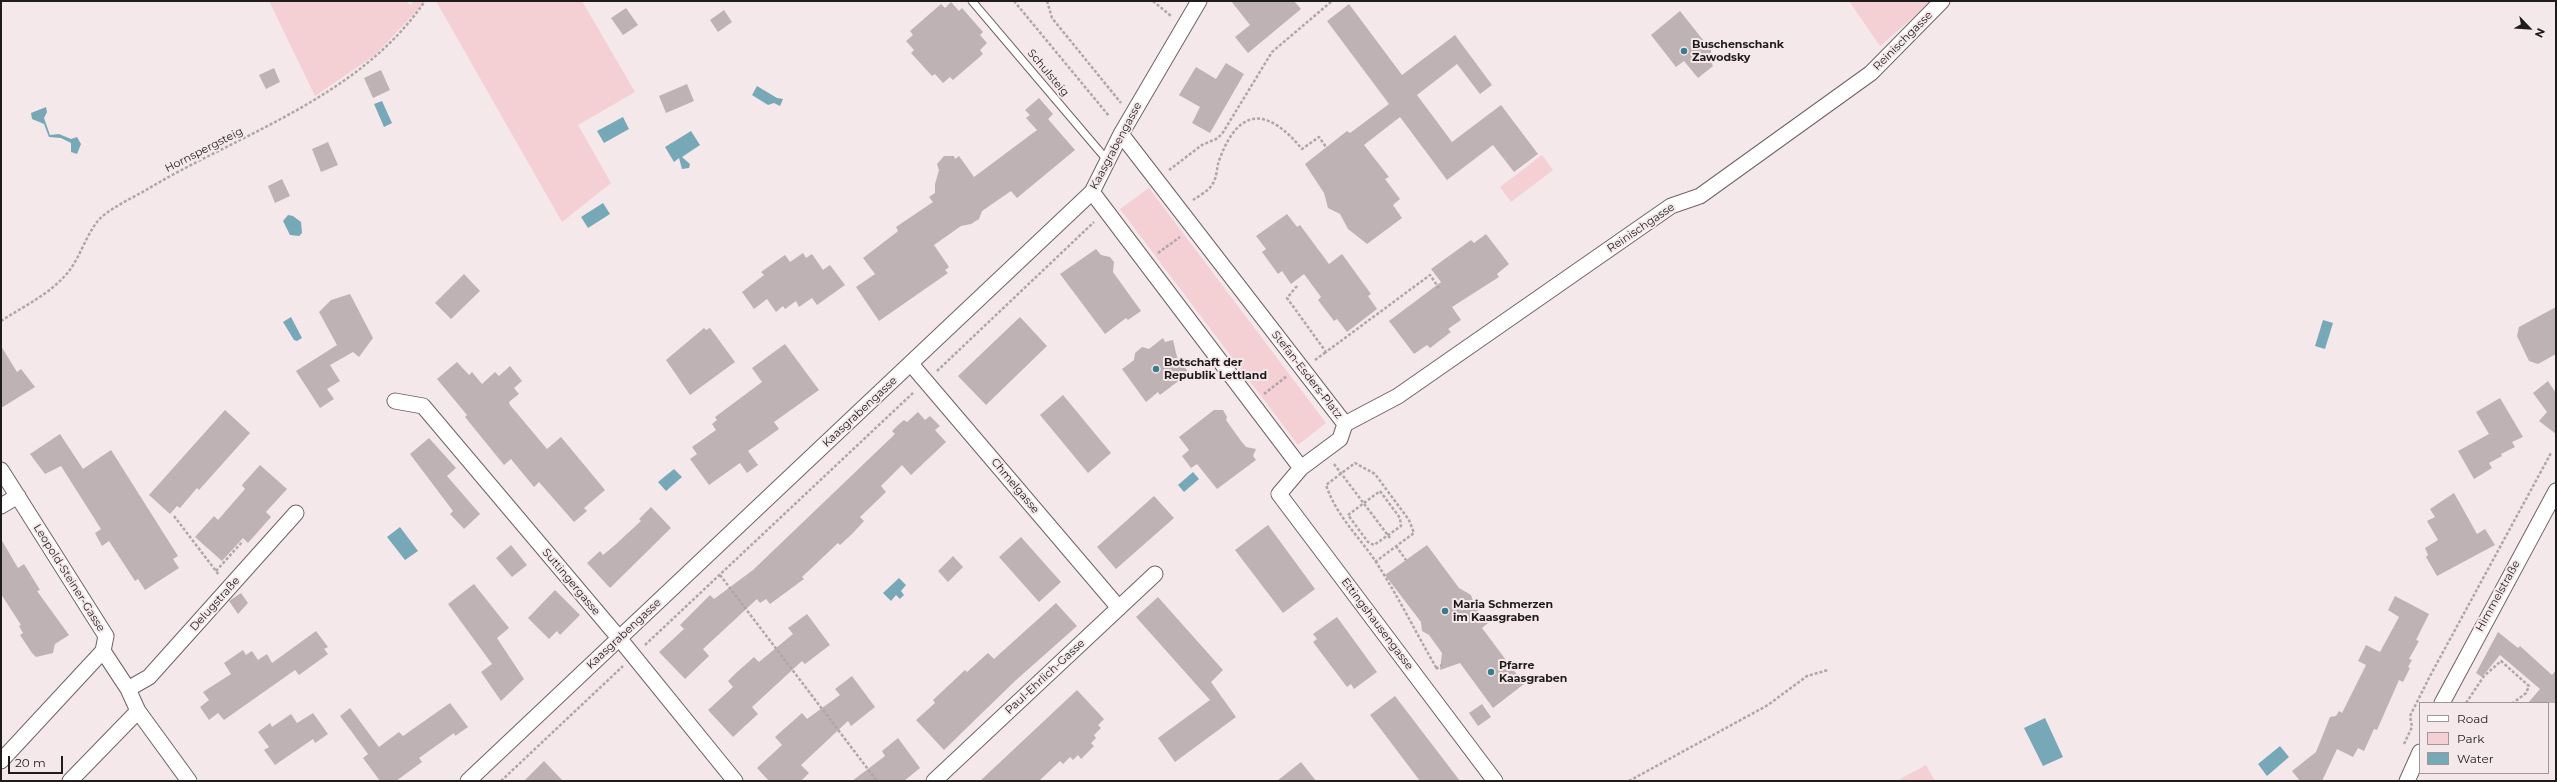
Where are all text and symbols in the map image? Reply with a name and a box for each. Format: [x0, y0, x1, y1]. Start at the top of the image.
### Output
north arrow [2509, 8, 2549, 48]
street label: Reinischgasse [1871, 9, 1935, 73]
text: N [2532, 26, 2548, 40]
place label: Buschenschank Zawodsky [1692, 38, 1784, 64]
marker: Buschenschank Zawodsky [1679, 46, 1689, 56]
street label: Schulsteig [1024, 47, 1072, 99]
street label: Kaasgrabengasse [1087, 100, 1145, 192]
street label: Hornspergsteig [163, 125, 245, 175]
street label: Reinischgasse [1605, 201, 1677, 255]
street label: Stefan-Esders-Platz [1269, 329, 1345, 421]
place label: Botschaft der Republik Lettland [1164, 356, 1267, 382]
marker: Botschaft der Republik Lettland [1151, 364, 1161, 374]
street label: Kaasgrabengasse [820, 374, 900, 450]
street label: Chmelgasse [988, 456, 1042, 516]
street label: Leopold-Steiner-Gasse [30, 522, 108, 634]
street label: Suttingergasse [539, 546, 603, 618]
street label: Himmelstraße [2473, 558, 2523, 634]
street label: Delugstraße [187, 574, 243, 634]
street label: Ettingshausengasse [1338, 576, 1416, 672]
street label: Kaasgrabengasse [584, 596, 664, 672]
place label: Maria Schmerzen im Kaasgraben [1453, 598, 1553, 624]
marker: Maria Schmerzen im Kaasgraben [1440, 606, 1450, 616]
street label: Paul-Ehrlich-Gasse [1002, 637, 1088, 717]
place label: Pfarre Kaasgraben [1499, 659, 1567, 685]
marker: Pfarre Kaasgraben [1486, 667, 1496, 677]
legend [2419, 702, 2549, 774]
text: Road [2457, 711, 2488, 726]
text: Park [2457, 731, 2484, 746]
scale bar [10, 748, 65, 774]
text: Water [2457, 751, 2493, 766]
text: 20 m [15, 755, 46, 770]

